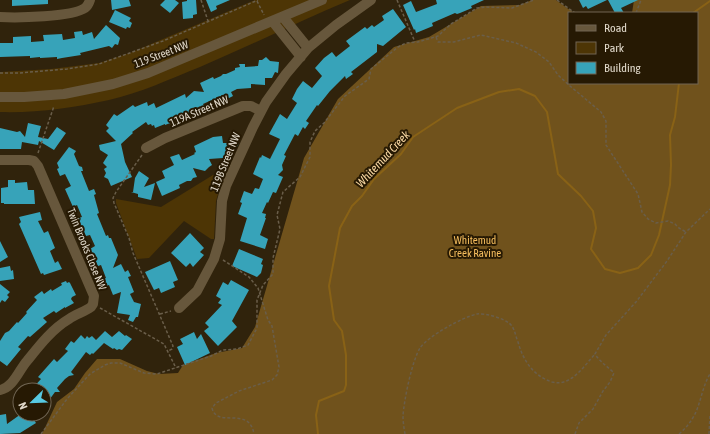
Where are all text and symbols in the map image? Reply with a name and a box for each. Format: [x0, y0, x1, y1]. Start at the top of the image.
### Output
legend [568, 12, 698, 84]
text: Road [604, 21, 627, 35]
street label: 119 Street NW [132, 38, 190, 70]
text: Park [604, 41, 625, 55]
text: Building [604, 61, 642, 75]
street label: 119A Street NW [168, 93, 230, 129]
water label: Whitemud Creek [353, 127, 413, 190]
street label: 119B Street NW [208, 131, 242, 193]
street label: Twin Brooks Close NW [65, 206, 109, 292]
park label: Whitemud Creek Ravine [449, 234, 501, 259]
north arrow [12, 382, 52, 422]
text: N [16, 401, 30, 411]

